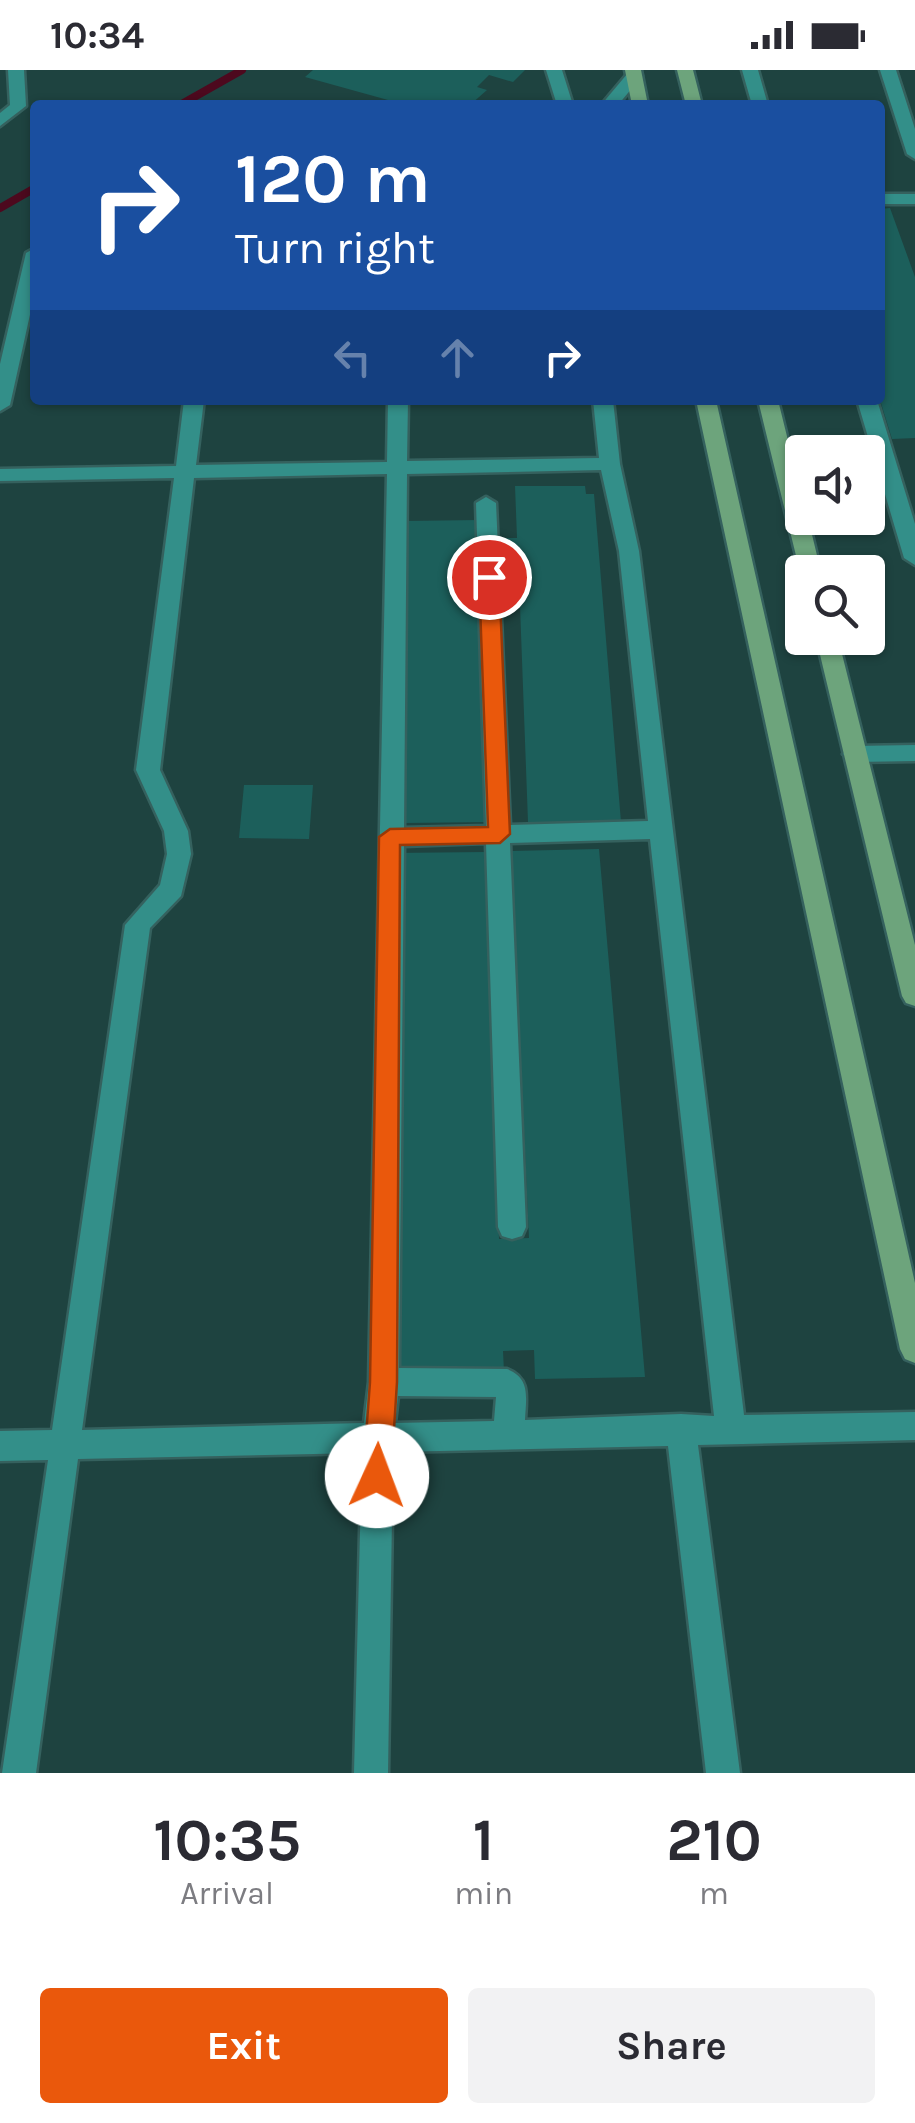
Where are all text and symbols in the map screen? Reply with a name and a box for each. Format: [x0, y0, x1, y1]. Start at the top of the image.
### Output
text: 10:34 [50, 13, 144, 58]
text: 120 m [235, 138, 431, 220]
icon: right [70, 140, 200, 270]
text: Turn right [235, 222, 435, 274]
icon: left [325, 330, 380, 385]
icon: ahead [430, 330, 485, 385]
icon: right [535, 330, 590, 385]
map controls [785, 435, 885, 655]
button: sound [785, 435, 885, 535]
pin [447, 535, 532, 620]
icon: arrive [462, 550, 517, 605]
button: search [785, 555, 885, 655]
position arrow [325, 1424, 429, 1528]
text: 10:35 [153, 1805, 301, 1875]
text: 1 [473, 1805, 494, 1875]
text: 210 [666, 1805, 762, 1875]
text: Arrival [180, 1875, 274, 1912]
text: min [454, 1875, 513, 1912]
text: m [699, 1875, 729, 1912]
button: Exit [40, 1988, 448, 2103]
button: Share [468, 1988, 875, 2103]

